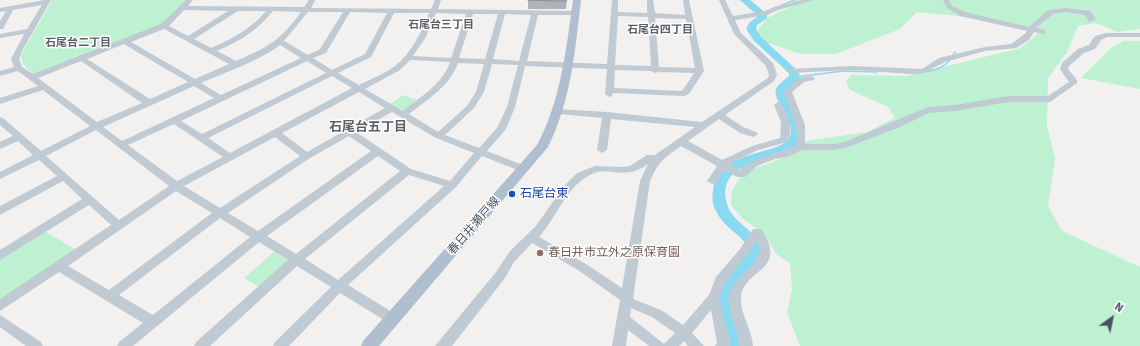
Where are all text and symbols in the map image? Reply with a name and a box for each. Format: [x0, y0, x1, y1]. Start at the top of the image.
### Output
district label: 石尾台三丁目 [408, 18, 474, 32]
district label: 石尾台四丁目 [627, 23, 693, 37]
district label: 石尾台二丁目 [45, 36, 111, 50]
district label: 石尾台五丁目 [329, 120, 407, 136]
place label: 石尾台東 [520, 187, 568, 201]
marker: 石尾台東 [507, 189, 517, 199]
street label: 春日井瀬戸線 [445, 194, 503, 258]
place label: 春日井市立外之原保育園 [548, 246, 680, 260]
marker: 春日井市立外之原保育園 [535, 248, 545, 258]
north arrow [1092, 298, 1132, 338]
text: N [1112, 300, 1126, 315]

